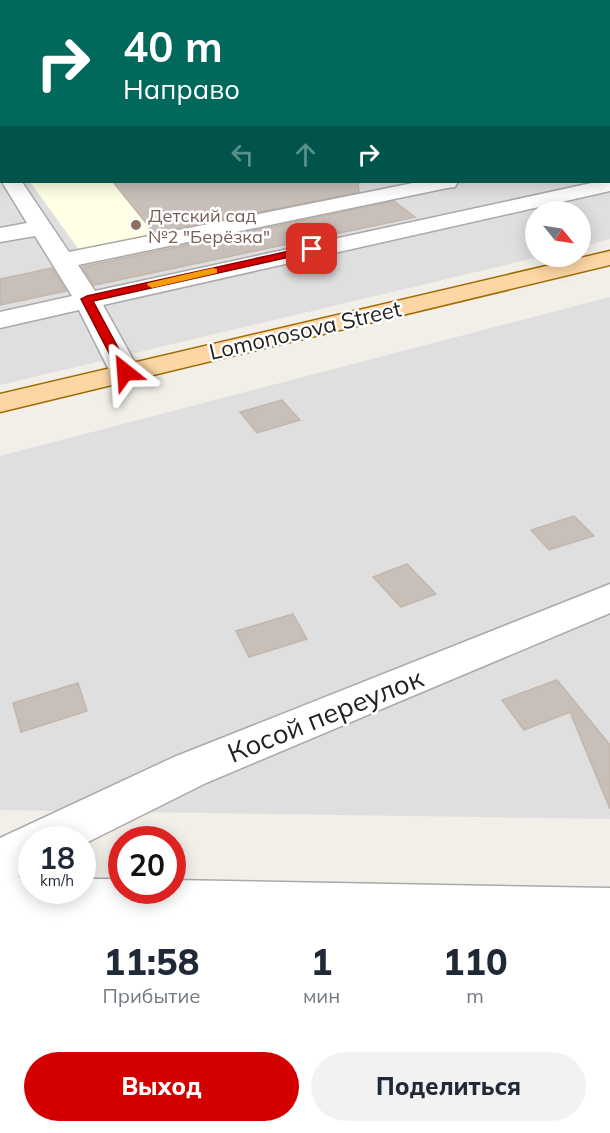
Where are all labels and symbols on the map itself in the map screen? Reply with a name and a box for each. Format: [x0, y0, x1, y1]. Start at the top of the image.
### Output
north arrow [525, 201, 591, 267]
place label: Детский сад №2 "Берёзка" [148, 204, 270, 248]
marker: Детский сад №2 "Берёзка" [129, 218, 143, 232]
pin [286, 223, 337, 274]
street label: Lomonosova Street [206, 294, 404, 366]
position arrow [93, 340, 157, 404]
street label: Косой переулок [222, 660, 428, 770]
speed limit sign: 20 [108, 826, 186, 904]

